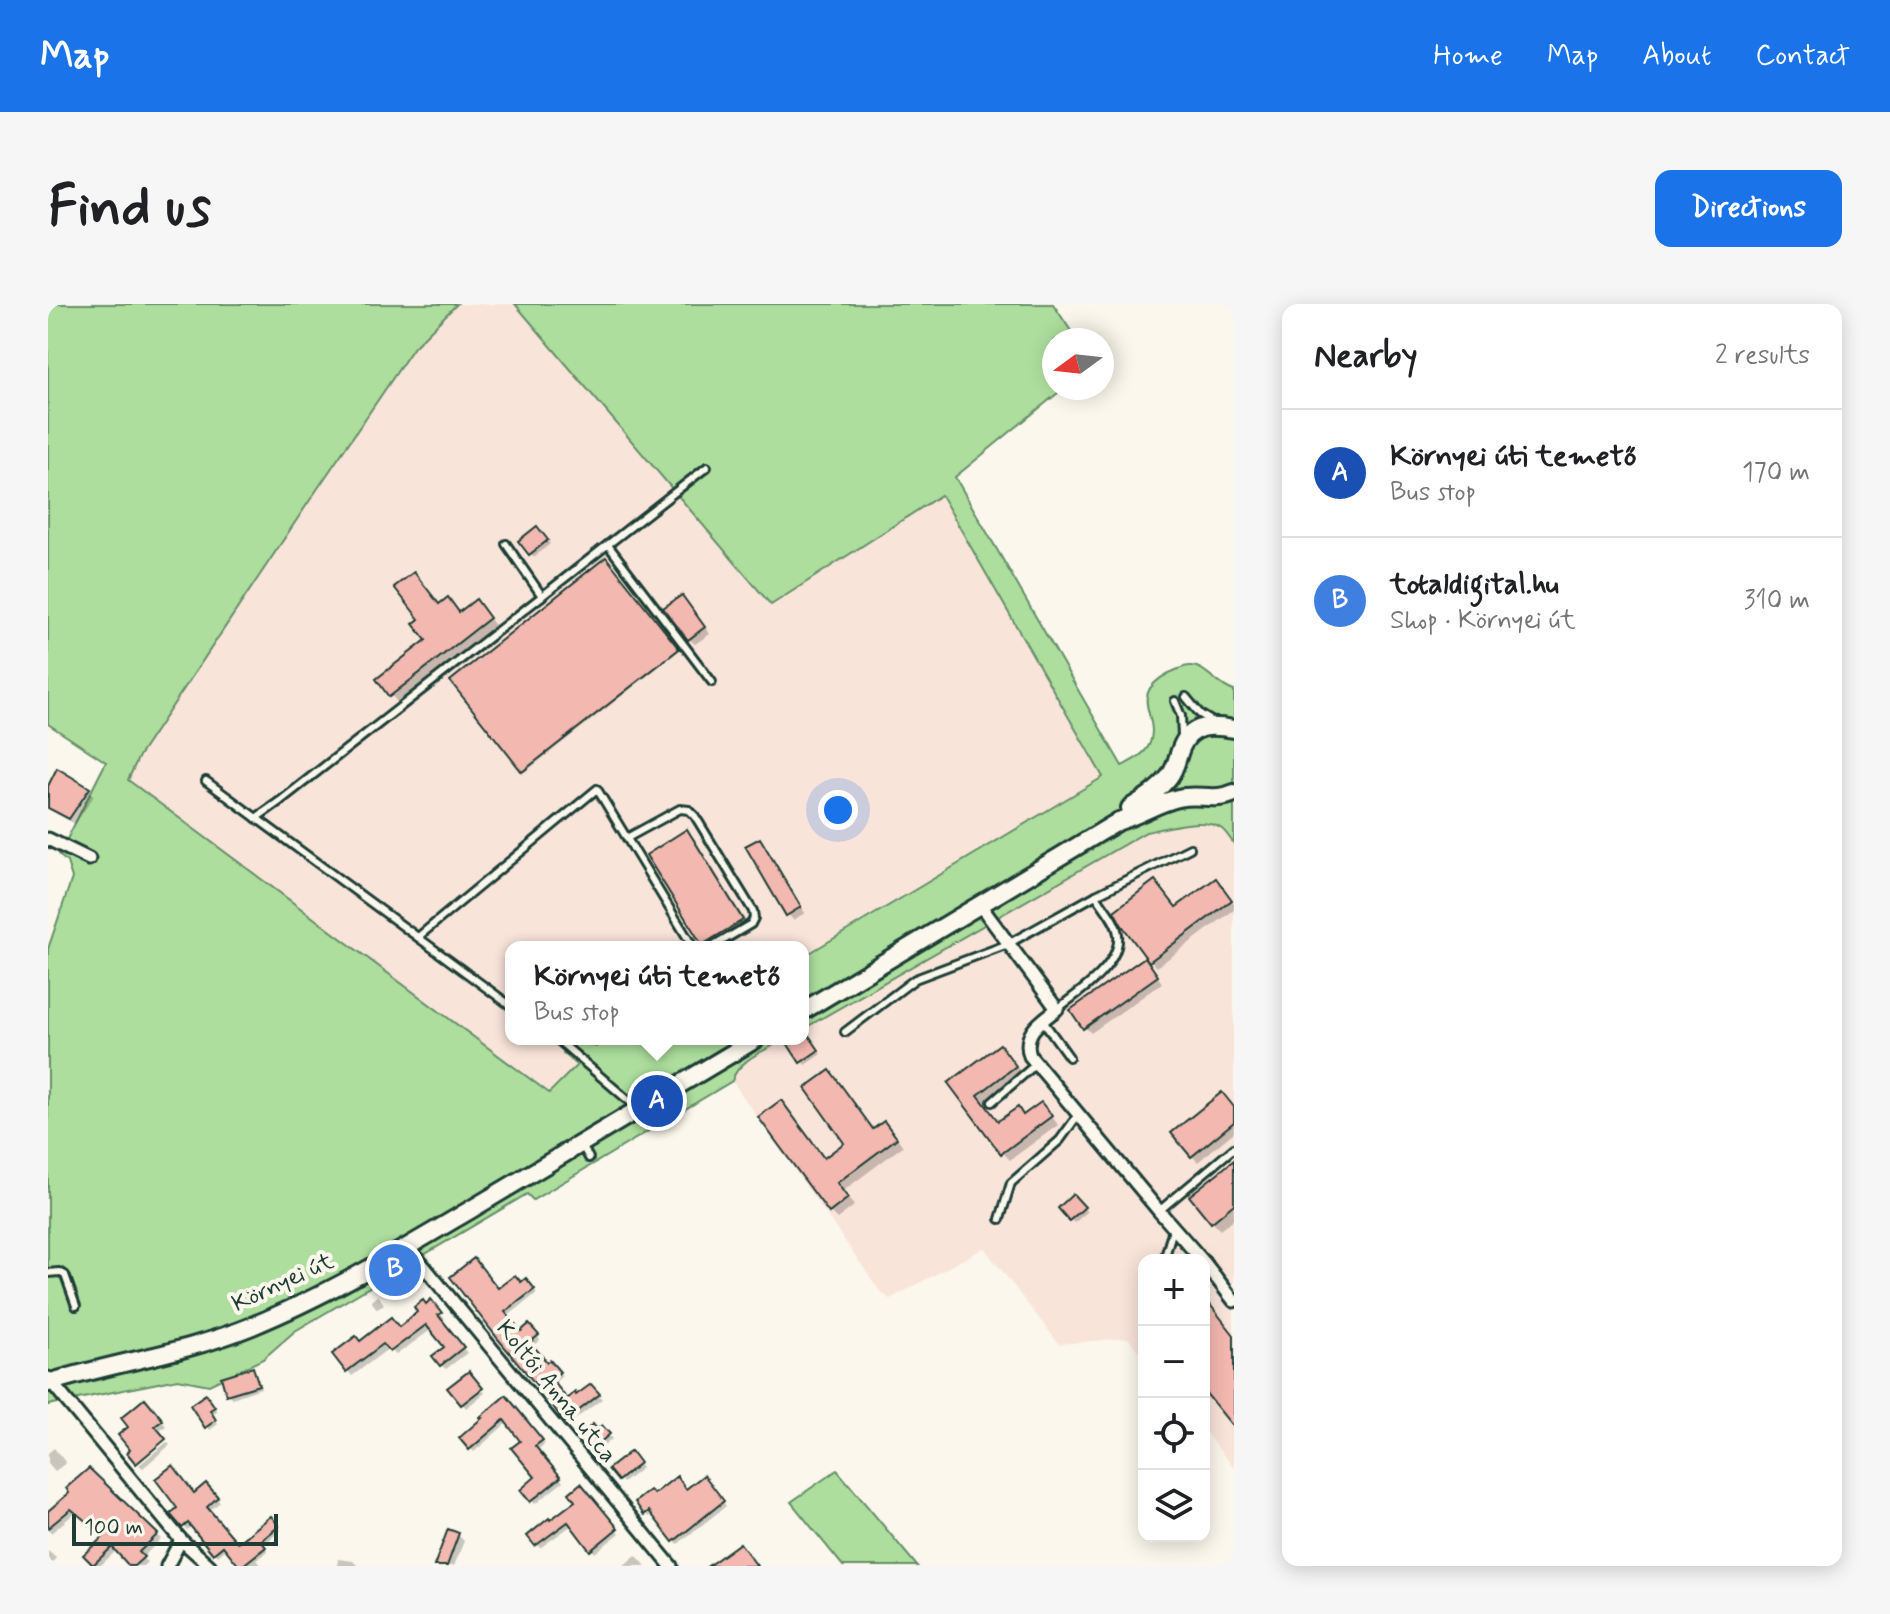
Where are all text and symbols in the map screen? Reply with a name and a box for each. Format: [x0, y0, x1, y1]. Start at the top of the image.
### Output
text: Map [40, 32, 110, 81]
text: Home [1433, 38, 1503, 75]
text: Map [1547, 38, 1598, 75]
text: About [1642, 38, 1711, 75]
text: Contact [1755, 38, 1850, 75]
button: Directions [1655, 170, 1842, 247]
text: Find us [48, 172, 211, 245]
north arrow [1042, 328, 1114, 400]
text: Nearby [1314, 334, 1418, 379]
text: 2 results [1715, 339, 1810, 373]
text: Környei úti temető [1390, 437, 1637, 476]
text: A [1331, 456, 1349, 490]
text: 170 m [1742, 456, 1810, 490]
text: Bus stop [1390, 476, 1476, 510]
text: totaldigital.hu [1390, 565, 1559, 604]
text: B [1332, 584, 1348, 618]
text: 310 m [1744, 584, 1810, 618]
text: Shop · Környei út [1390, 604, 1575, 638]
your location [818, 790, 858, 830]
popup [505, 941, 809, 1045]
text: Környei úti temető [534, 957, 780, 996]
text: Bus stop [534, 996, 620, 1030]
pin: A [631, 1071, 683, 1131]
pin: B [369, 1240, 421, 1300]
street label: Környei út [227, 1246, 339, 1320]
map controls [1138, 1254, 1210, 1542]
button: + [1138, 1254, 1210, 1326]
street label: Koltói Anna utca [489, 1314, 623, 1470]
button: − [1138, 1326, 1210, 1398]
button: locate [1138, 1398, 1210, 1470]
button: layers [1138, 1470, 1210, 1542]
scale bar [72, 1510, 278, 1546]
text: 100 m [84, 1514, 143, 1542]

